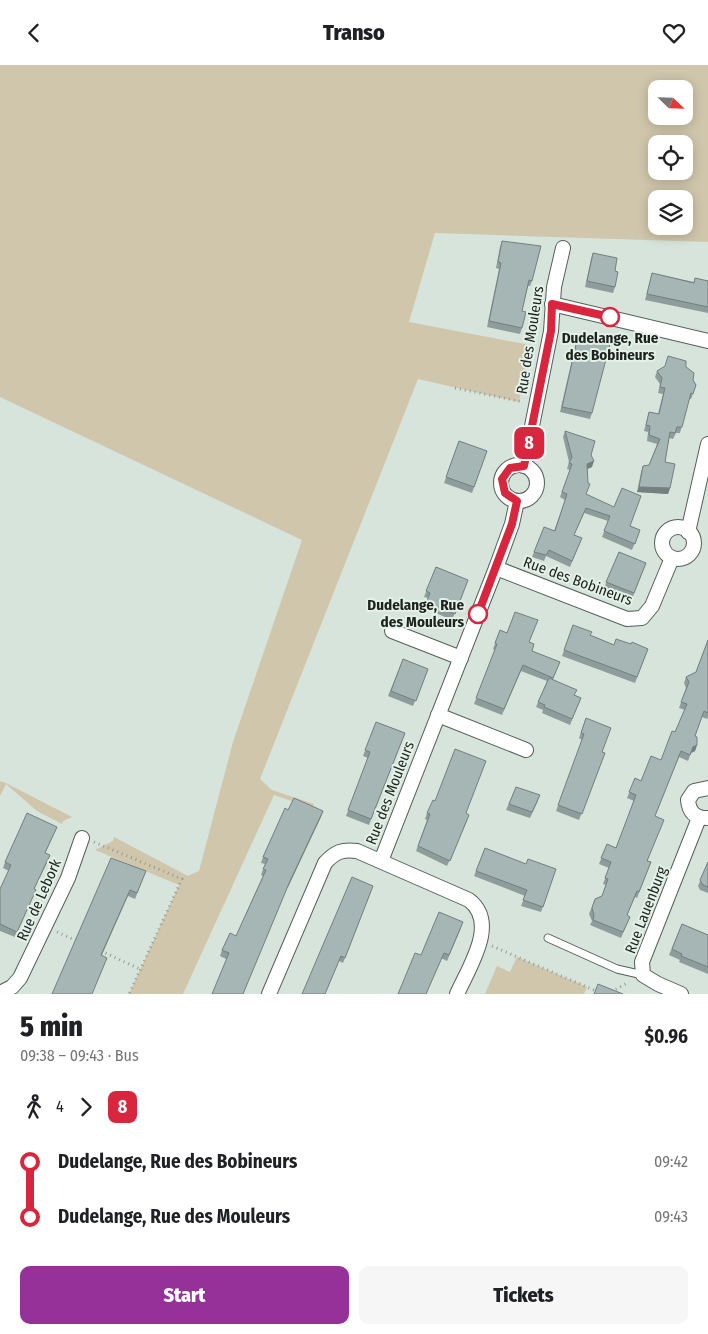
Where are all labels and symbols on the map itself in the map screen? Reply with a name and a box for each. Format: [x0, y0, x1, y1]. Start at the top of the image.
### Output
north arrow [648, 80, 692, 125]
street label: Rue des Mouleurs [513, 285, 547, 395]
marker: Dudelange, Rue des Bobineurs [600, 307, 620, 327]
place label: Dudelange, Rue des Bobineurs [562, 329, 659, 364]
line badge: 8 [513, 427, 545, 459]
street label: Rue des Bobineurs [521, 553, 635, 609]
place label: Dudelange, Rue des Mouleurs [367, 596, 464, 631]
marker: Dudelange, Rue des Mouleurs [468, 604, 488, 624]
street label: Rue des Mouleurs [362, 739, 418, 847]
street label: Rue de Lebork [13, 856, 65, 944]
street label: Rue Lauenburg [621, 864, 671, 956]

